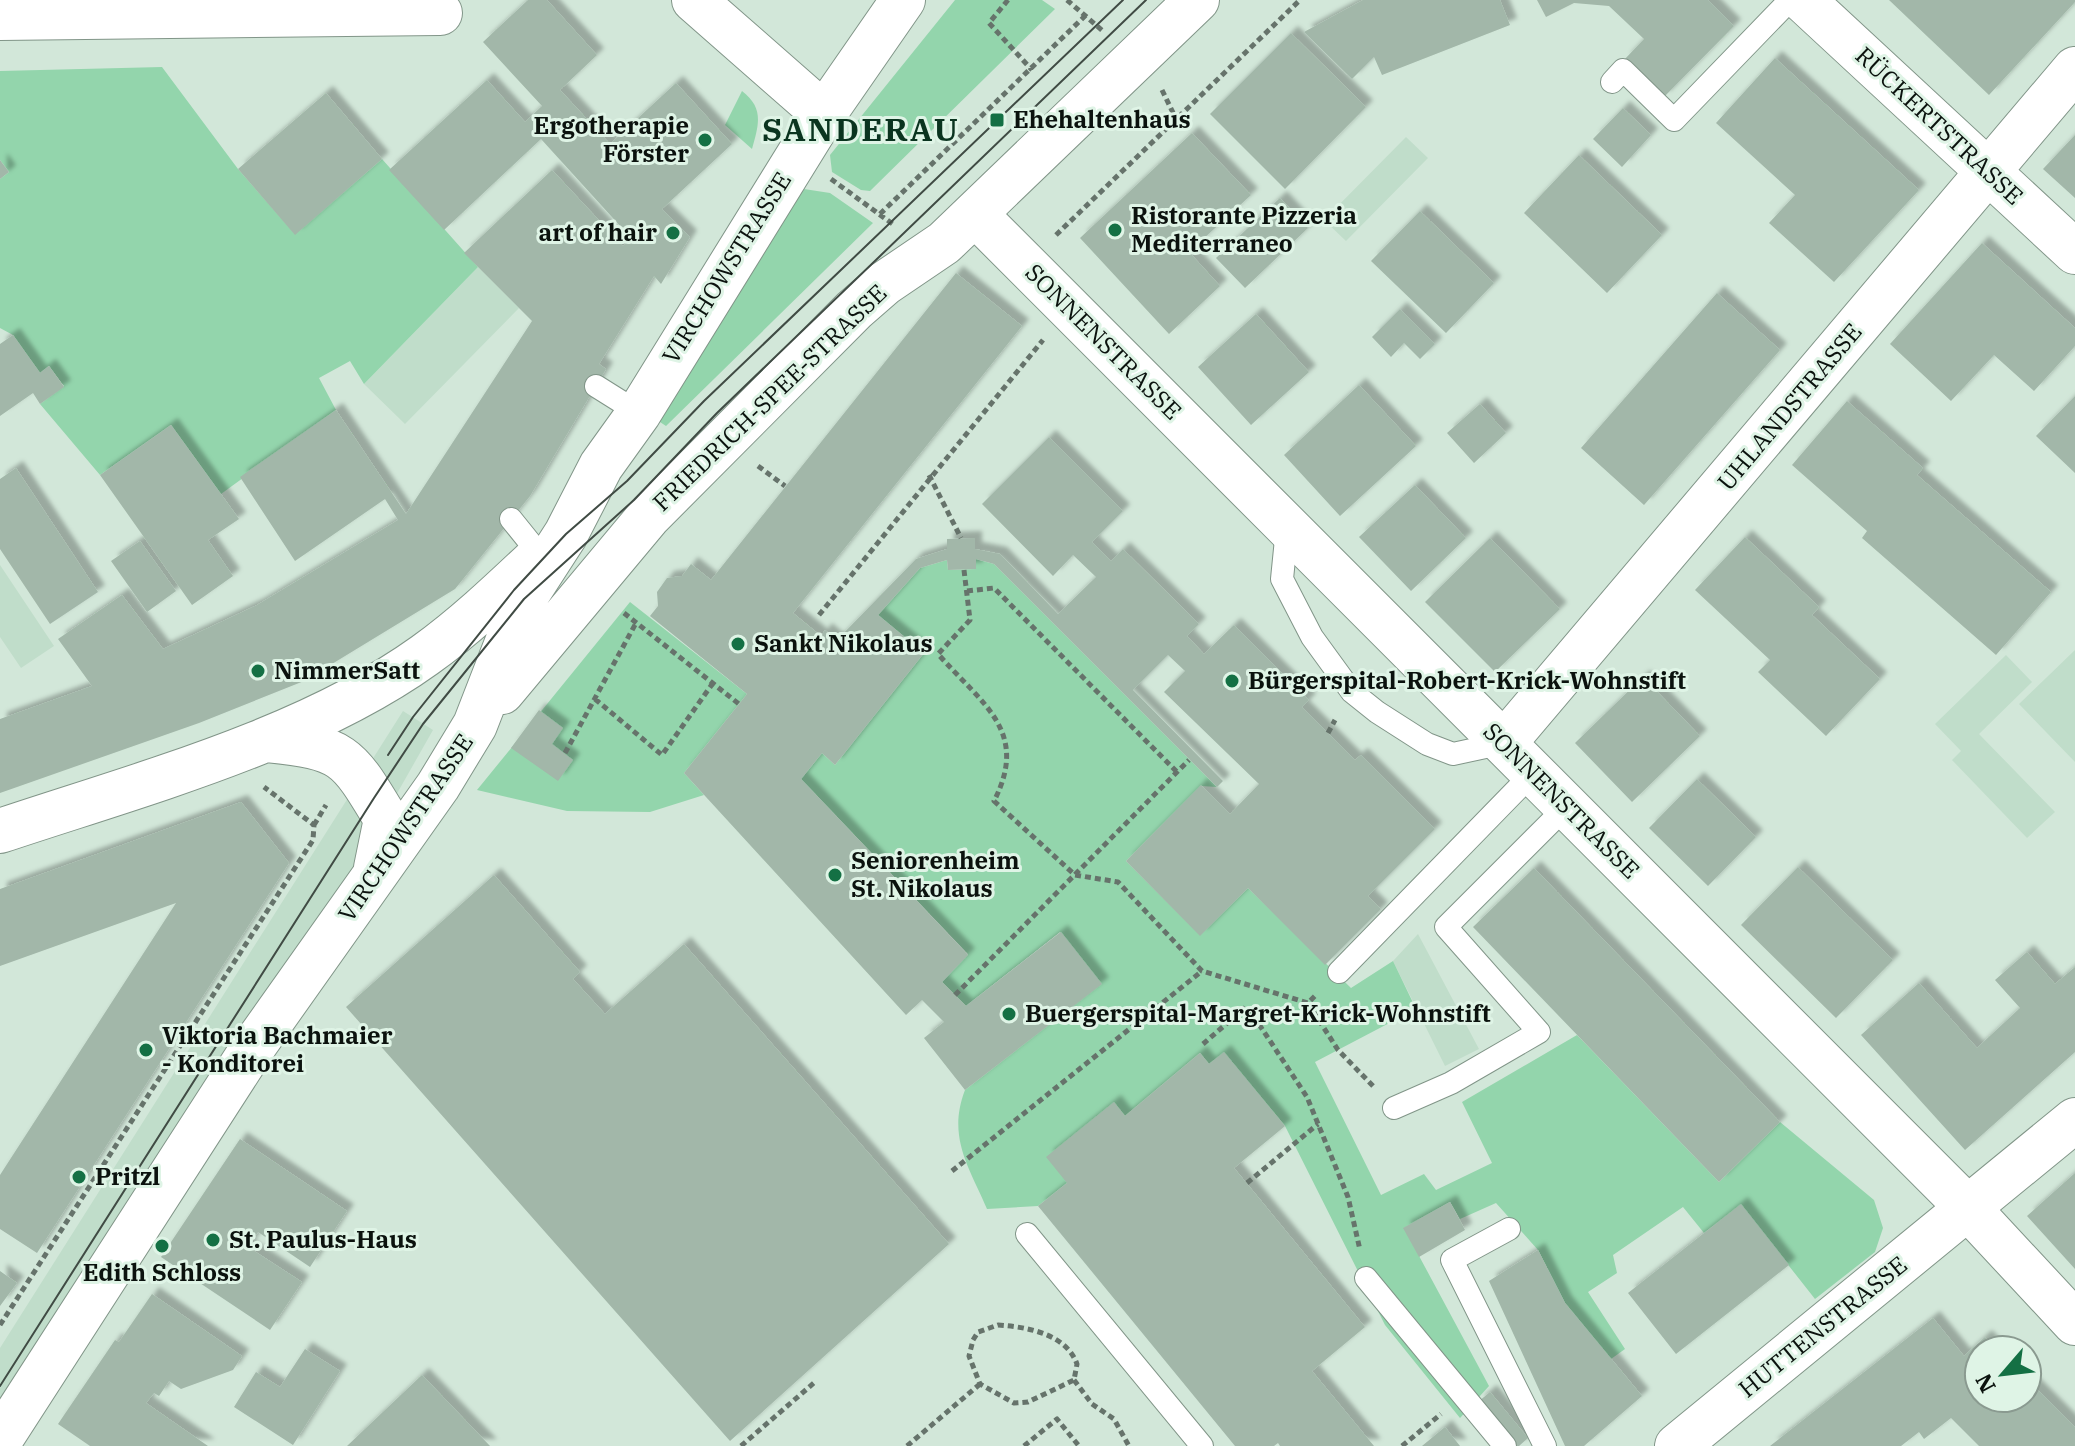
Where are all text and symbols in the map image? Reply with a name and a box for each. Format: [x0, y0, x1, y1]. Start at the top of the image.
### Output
street label: RÜCKERTSTRASSE [1849, 39, 2030, 211]
place label: Ehehaltenhaus [1013, 103, 1191, 135]
district label: SANDERAU [762, 108, 960, 150]
place label: Ergotherapie Förster [534, 109, 689, 169]
marker: Ehehaltenhaus [988, 111, 1006, 129]
marker: Ergotherapie Förster [696, 131, 714, 149]
street label: VIRCHOWSTRASSE [654, 166, 798, 369]
place label: Ristorante Pizzeria Mediterraneo [1131, 199, 1357, 259]
place label: art of hair [539, 216, 657, 248]
marker: Ristorante Pizzeria Mediterraneo [1106, 221, 1124, 239]
marker: art of hair [664, 224, 682, 242]
street label: SONNENSTRASSE [1019, 256, 1189, 426]
street label: FRIEDRICH-SPEE-STRASSE [645, 277, 893, 518]
street label: UHLANDSTRASSE [1710, 316, 1869, 497]
place label: Sankt Nikolaus [754, 627, 933, 659]
marker: Sankt Nikolaus [729, 635, 747, 653]
place label: NimmerSatt [274, 654, 420, 686]
marker: NimmerSatt [249, 662, 267, 680]
place label: Bürgerspital-Robert-Krick-Wohnstift [1248, 664, 1686, 696]
marker: Bürgerspital-Robert-Krick-Wohnstift [1223, 672, 1241, 690]
street label: SONNENSTRASSE [1477, 715, 1647, 885]
street label: VIRCHOWSTRASSE [330, 727, 480, 928]
place label: Seniorenheim St. Nikolaus [851, 844, 1019, 904]
marker: Seniorenheim St. Nikolaus [826, 866, 844, 884]
place label: Buergerspital-Margret-Krick-Wohnstift [1025, 997, 1491, 1029]
marker: Buergerspital-Margret-Krick-Wohnstift [1000, 1005, 1018, 1023]
place label: Viktoria Bachmaier - Konditorei [162, 1019, 393, 1079]
marker: Viktoria Bachmaier - Konditorei [137, 1041, 155, 1059]
place label: Pritzl [95, 1160, 160, 1192]
marker: Pritzl [70, 1168, 88, 1186]
place label: St. Paulus-Haus [229, 1223, 417, 1255]
marker: St. Paulus-Haus [204, 1231, 222, 1249]
marker: Edith Schloss [153, 1237, 171, 1255]
street label: HUTTENSTRASSE [1731, 1248, 1913, 1404]
place label: Edith Schloss [83, 1256, 241, 1288]
north arrow [1963, 1334, 2043, 1414]
text: N [1968, 1369, 2002, 1398]

